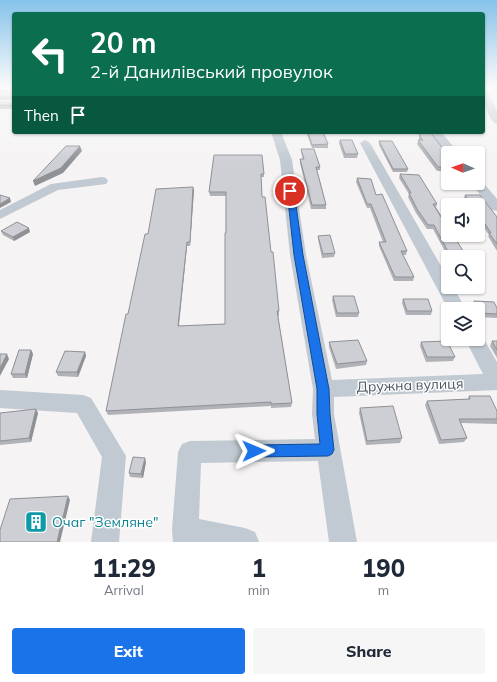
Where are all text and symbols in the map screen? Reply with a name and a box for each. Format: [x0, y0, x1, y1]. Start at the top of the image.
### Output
text: 20 m [90, 25, 156, 60]
icon: left [24, 28, 76, 80]
text: 2-й Данилівський провулок [90, 60, 333, 83]
icon: arrive [67, 104, 89, 126]
text: Then [24, 106, 59, 125]
north arrow [441, 146, 485, 190]
map controls [441, 146, 485, 346]
pin [273, 174, 307, 208]
icon: arrive [279, 180, 301, 202]
button: sound [441, 198, 485, 242]
button: search [441, 250, 485, 294]
button: layers [441, 302, 485, 346]
street label: Дружна вулиця [356, 374, 464, 396]
position arrow [233, 430, 275, 472]
building icon: Очаг "Земляне" [23, 509, 49, 535]
place label: Очаг "Земляне" [52, 513, 158, 531]
text: 11:29 [92, 553, 156, 583]
text: 1 [252, 553, 266, 583]
text: 190 [362, 553, 405, 583]
text: Arrival [104, 582, 144, 598]
text: min [248, 582, 270, 598]
text: m [378, 582, 389, 598]
button: Exit [12, 628, 245, 674]
button: Share [253, 628, 485, 674]

